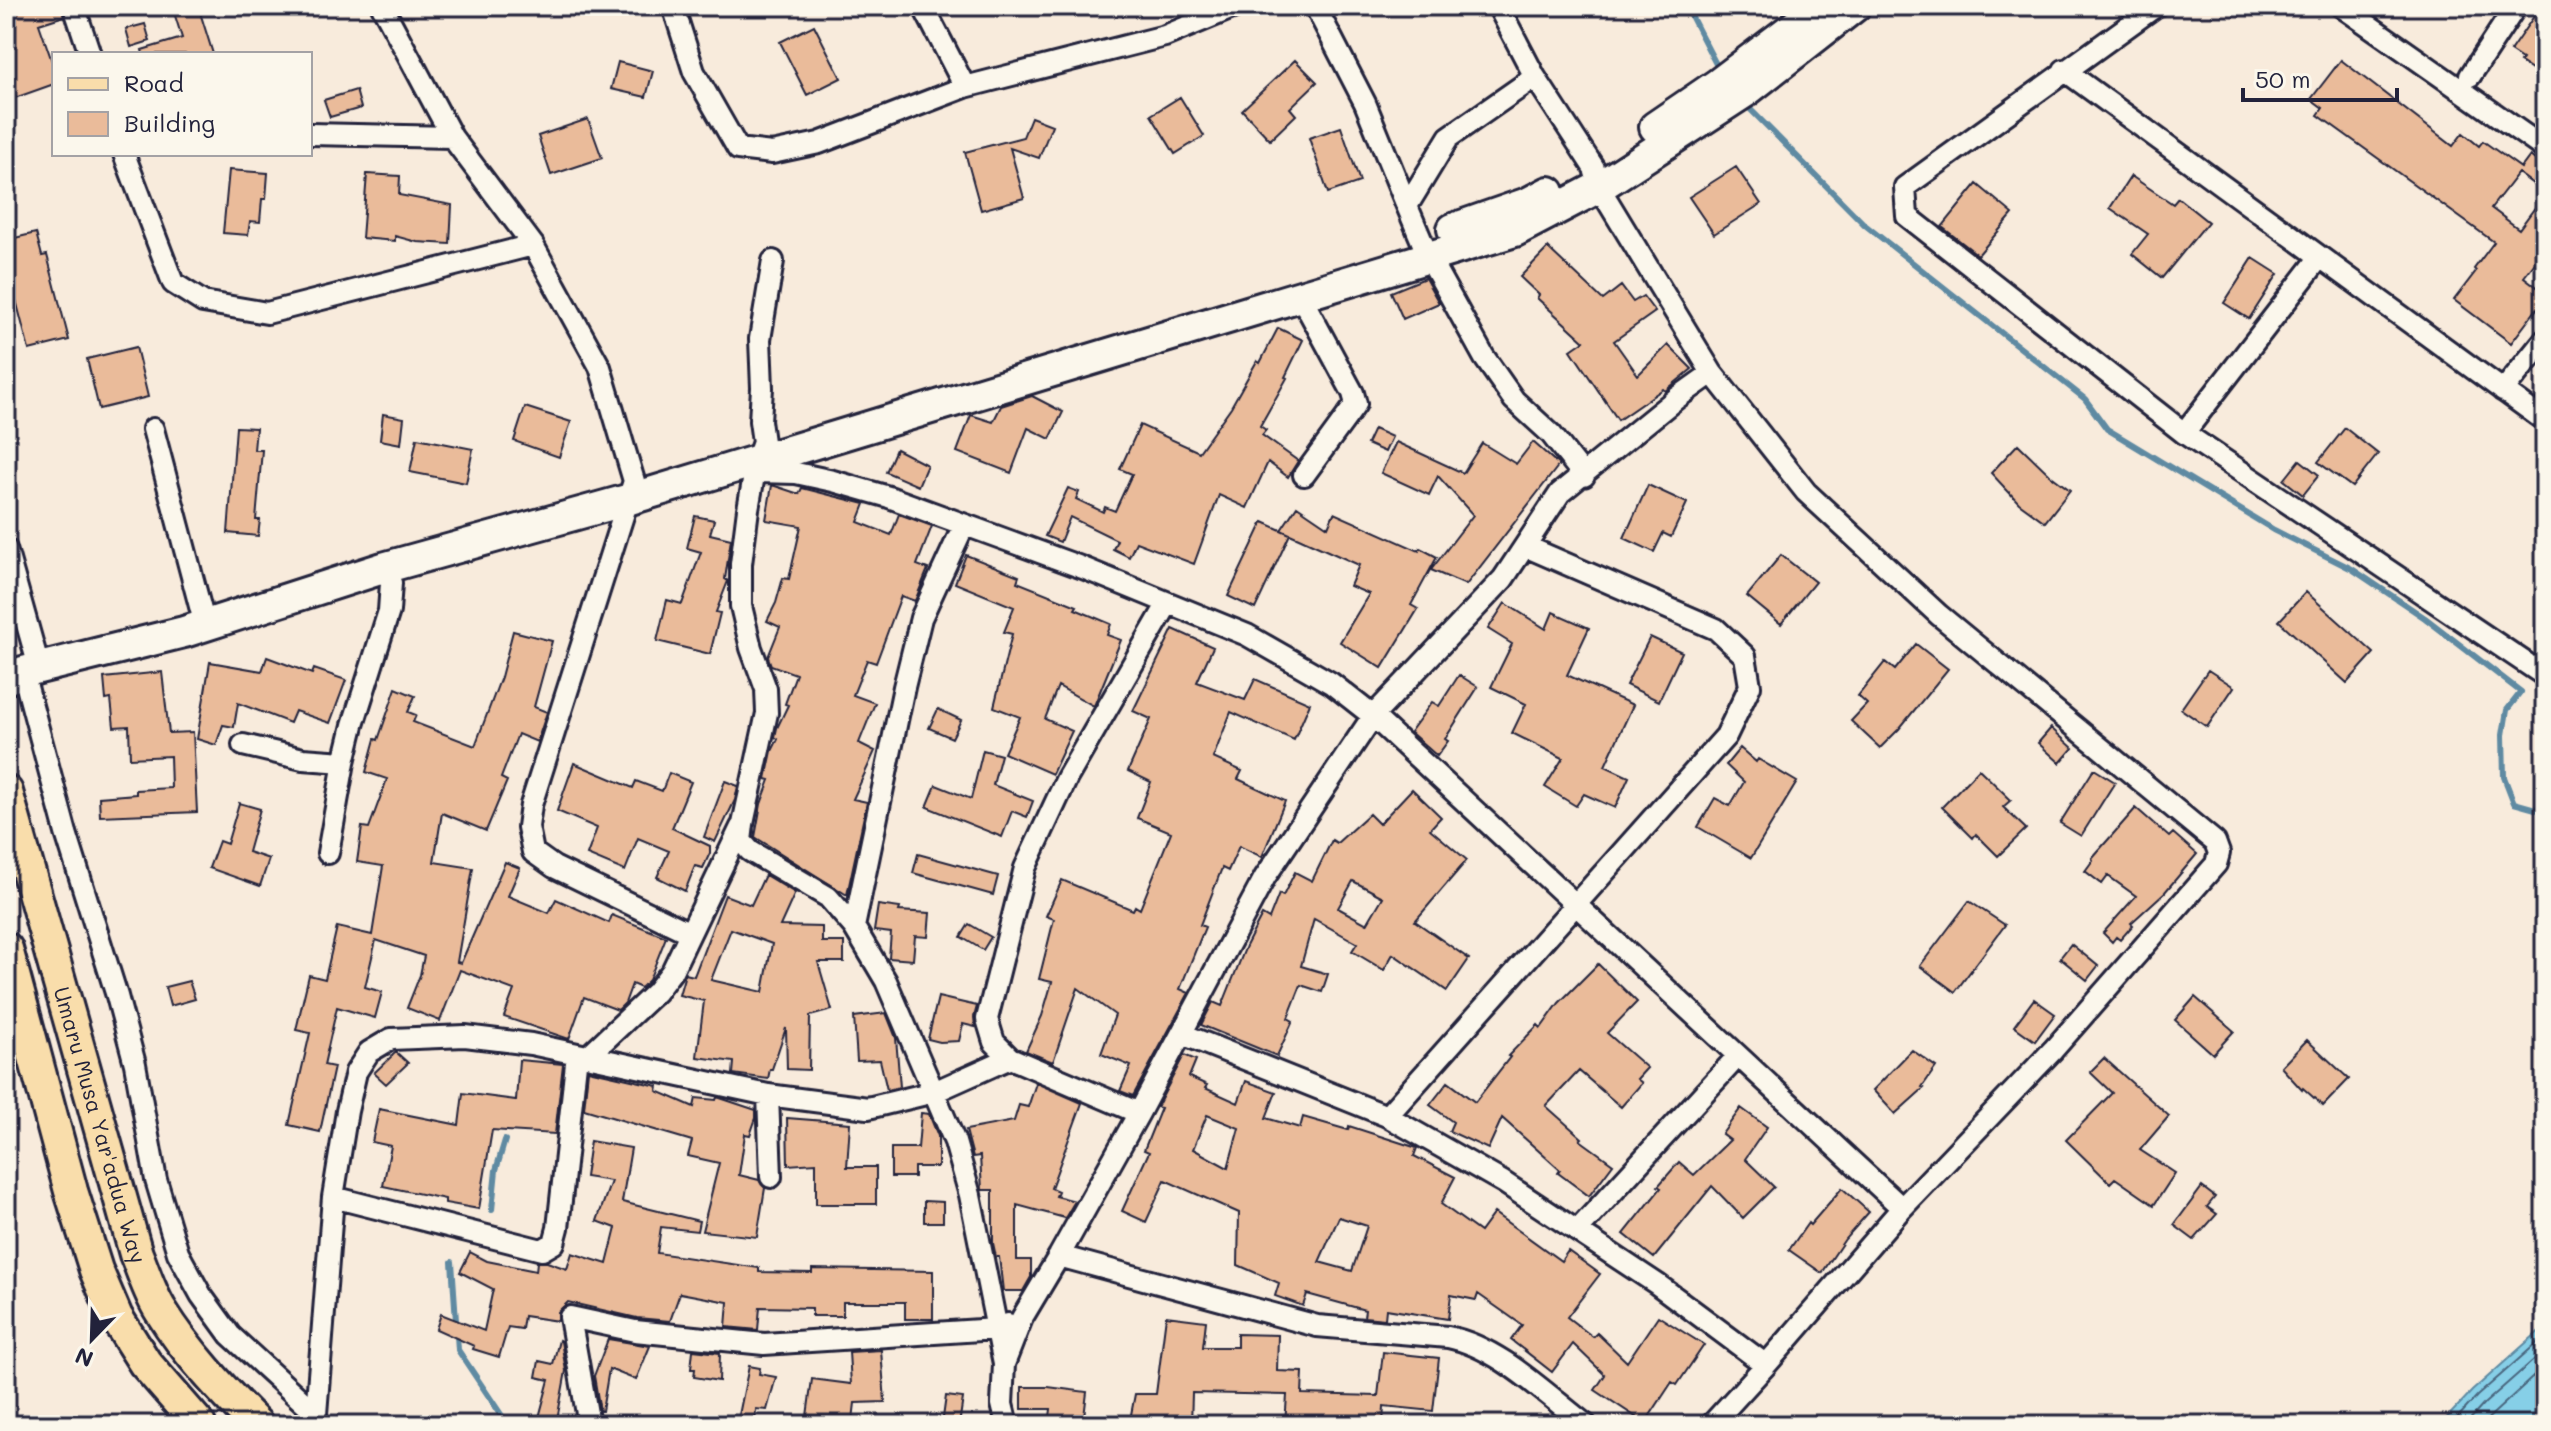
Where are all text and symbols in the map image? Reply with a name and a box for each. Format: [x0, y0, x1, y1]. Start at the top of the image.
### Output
legend [52, 52, 312, 156]
scale bar [2243, 52, 2397, 102]
text: 50 m [2255, 63, 2311, 94]
text: Road [124, 67, 184, 98]
text: Building [124, 107, 215, 138]
street label: Umaru Musa Yar'adua Way [47, 983, 153, 1268]
north arrow [52, 1299, 132, 1379]
text: N [71, 1341, 97, 1374]

